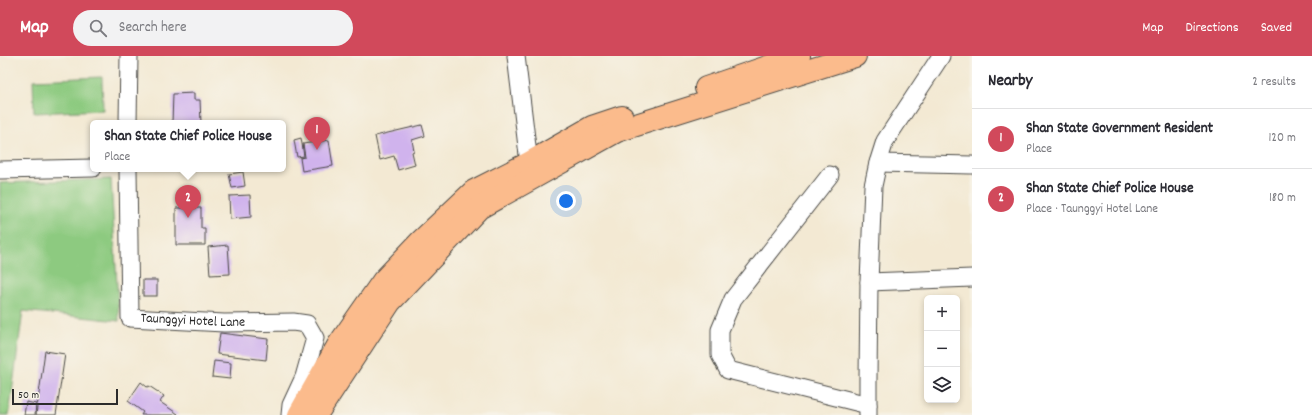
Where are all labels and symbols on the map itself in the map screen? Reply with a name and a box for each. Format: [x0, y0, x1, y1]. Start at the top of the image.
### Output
pin: 1 [304, 117, 330, 150]
pin: 2 [175, 185, 201, 218]
your location [556, 191, 576, 211]
street label: Taunggyi Hotel Lane [140, 309, 245, 333]
scale bar [12, 387, 118, 406]

